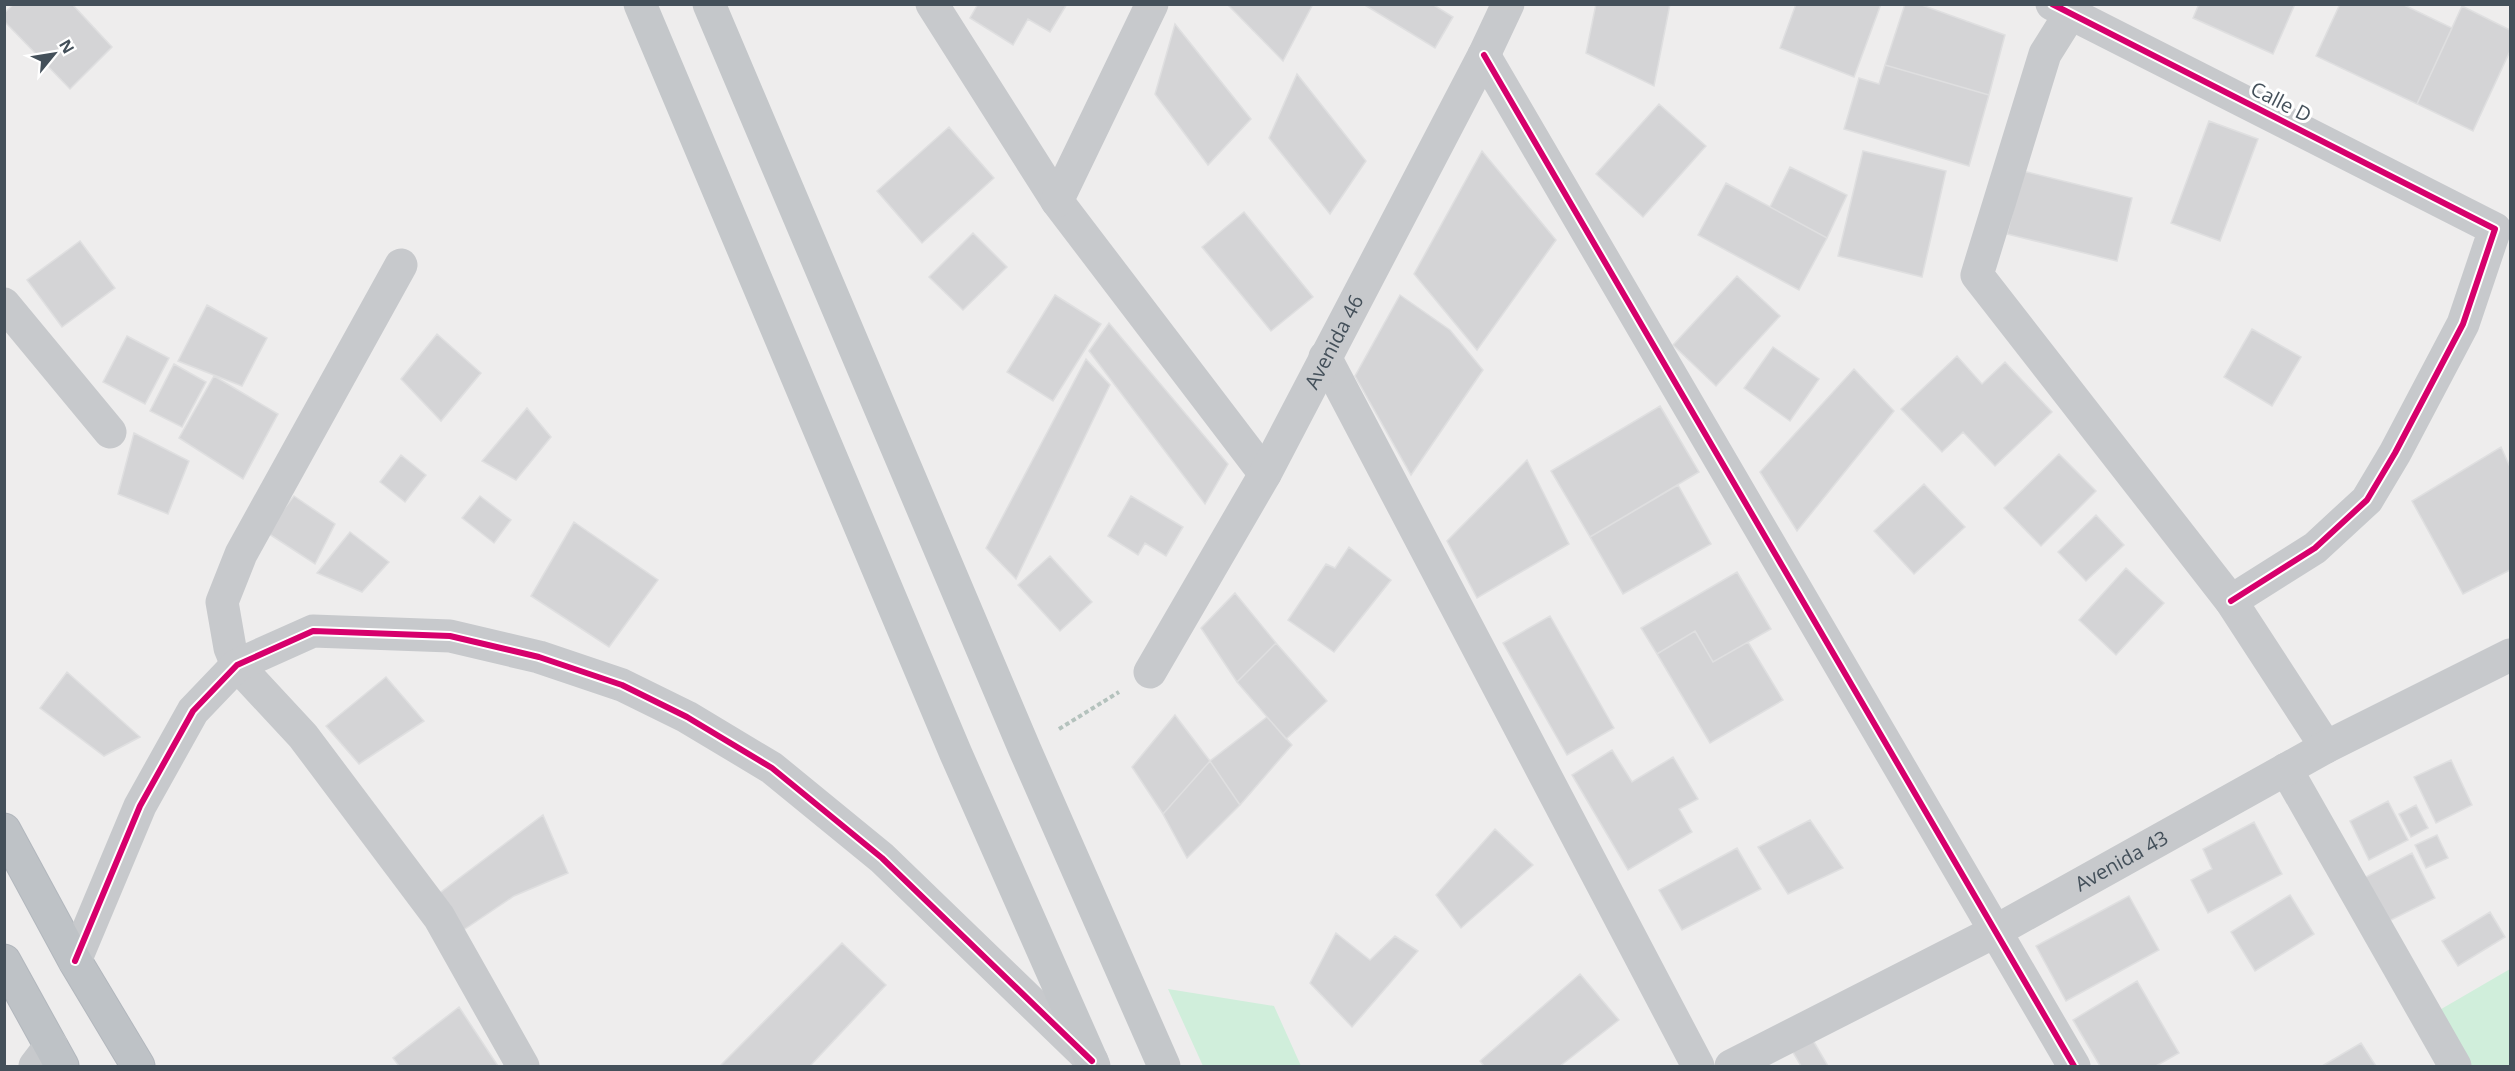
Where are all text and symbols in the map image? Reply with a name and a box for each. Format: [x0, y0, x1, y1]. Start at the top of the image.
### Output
north arrow [24, 24, 84, 84]
text: N [54, 35, 80, 58]
street label: Calle D [2246, 75, 2316, 128]
street label: Avenida 46 [1298, 290, 1369, 393]
street label: Avenida 43 [2070, 824, 2173, 897]

